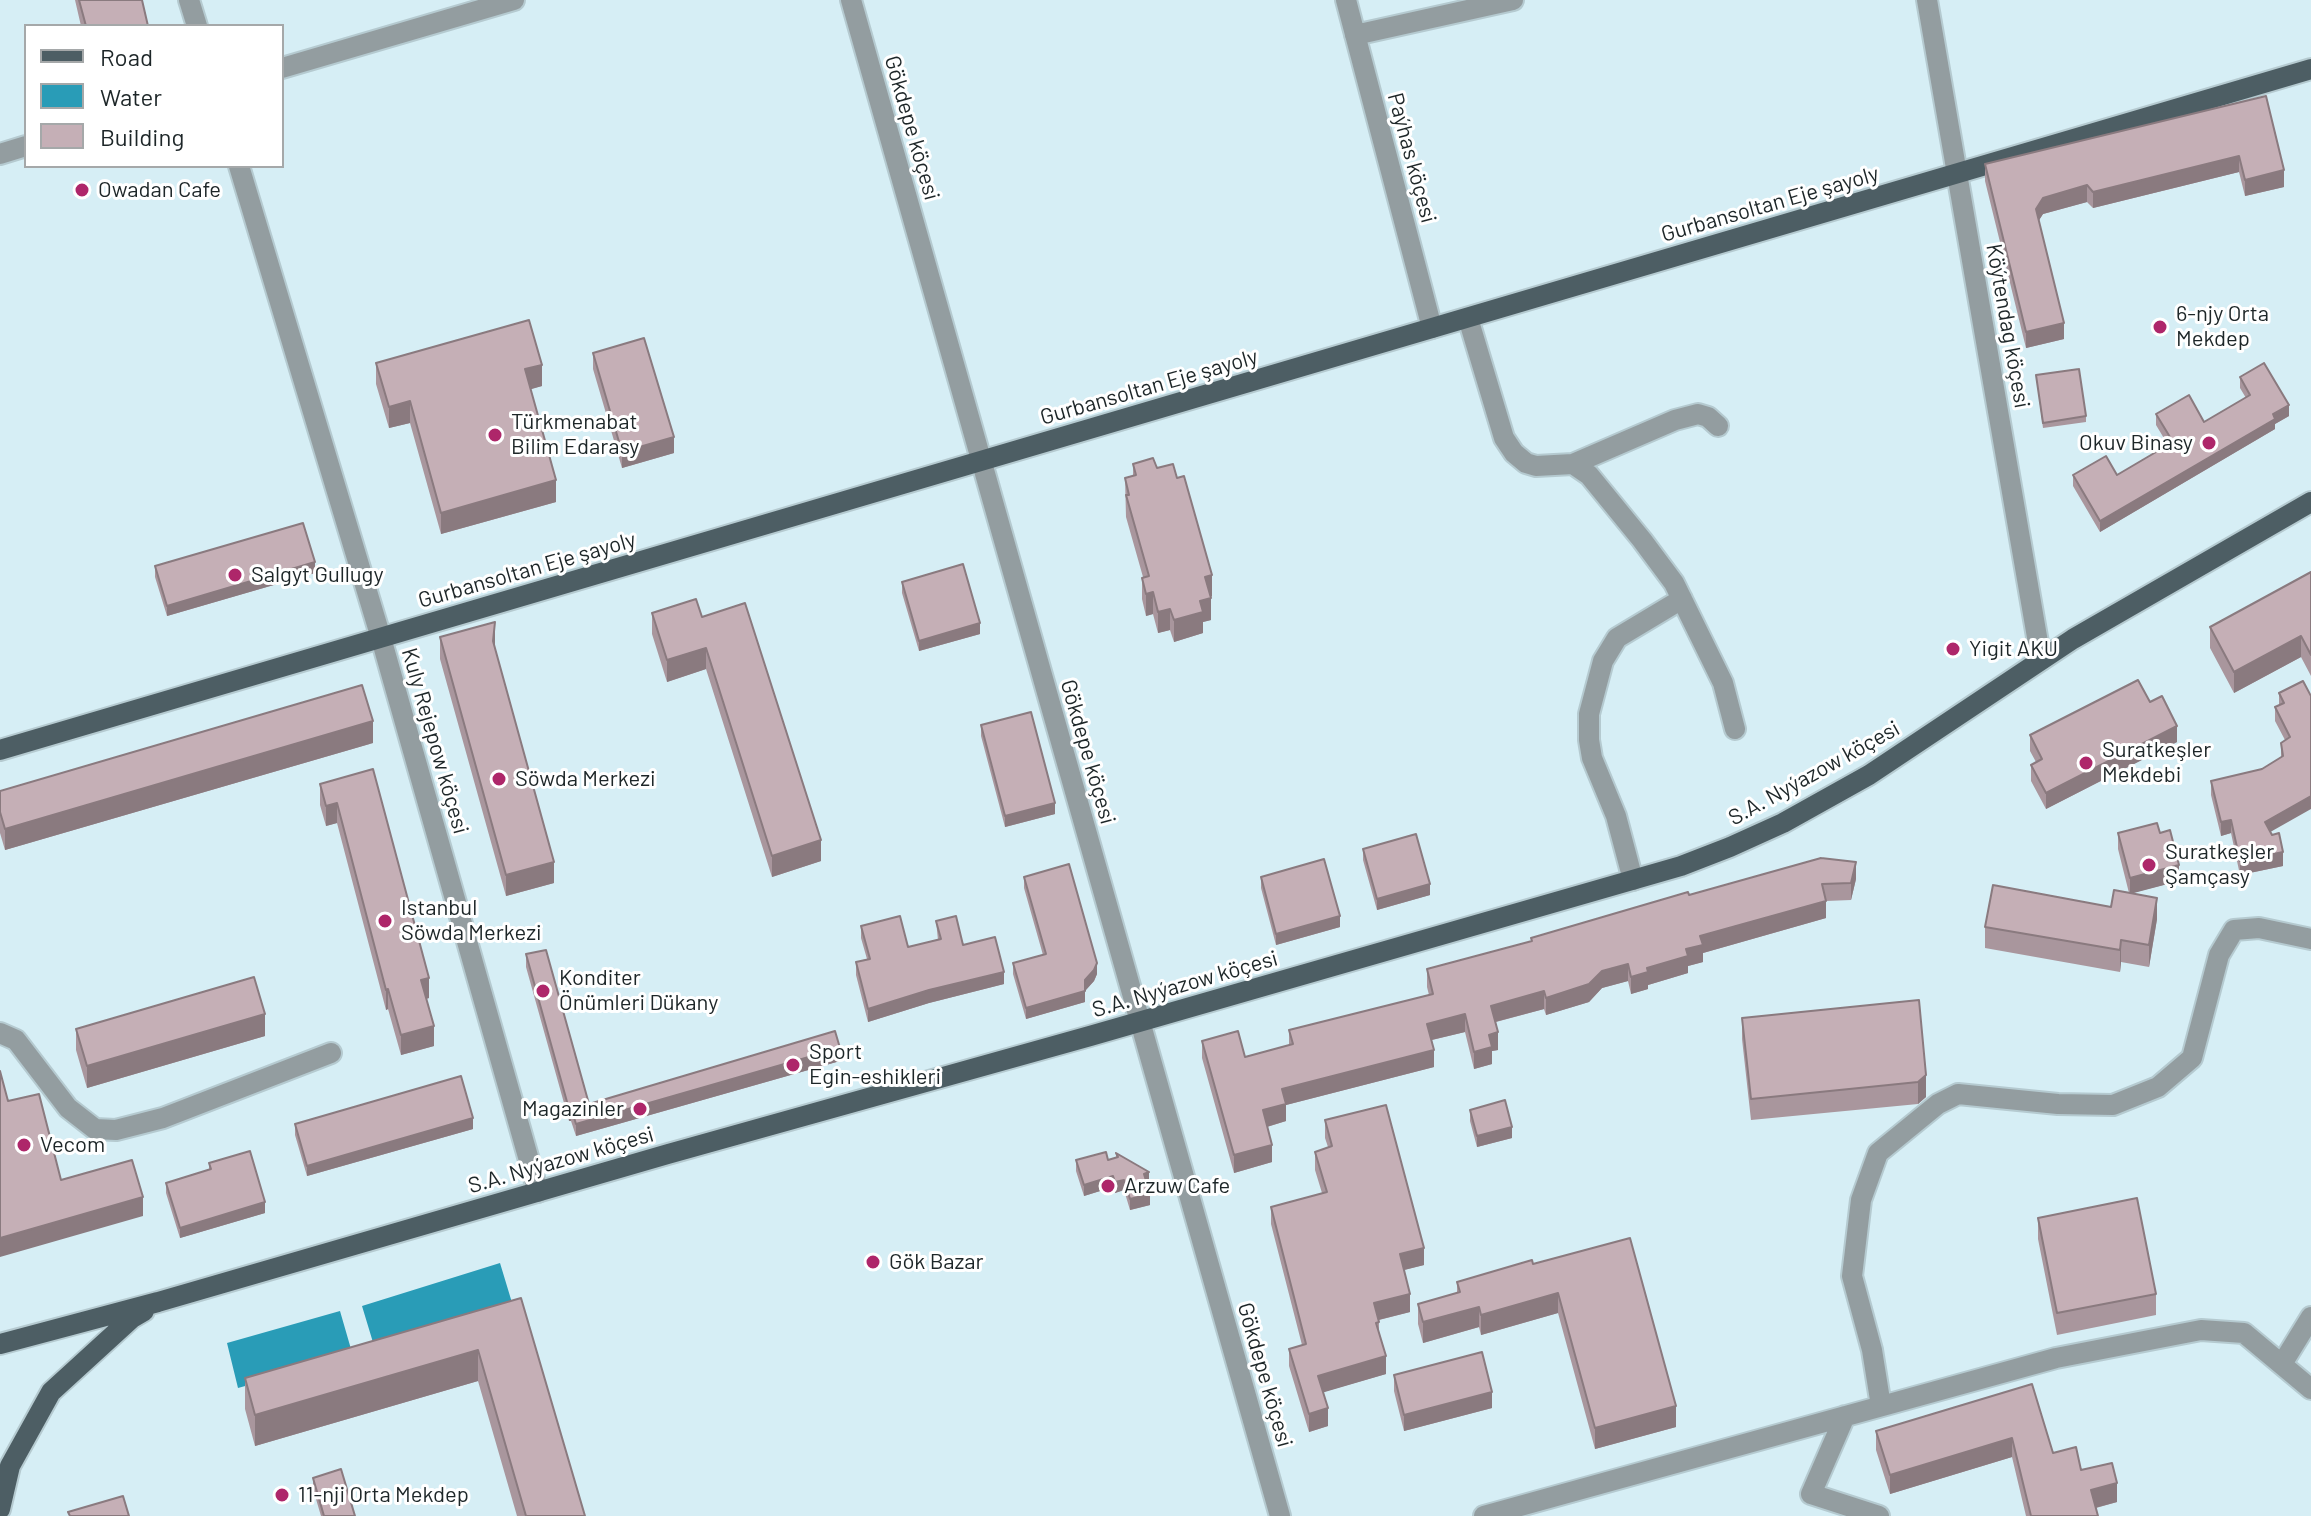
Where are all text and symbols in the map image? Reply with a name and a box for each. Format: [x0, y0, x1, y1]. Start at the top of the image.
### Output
legend [24, 24, 284, 168]
text: Road [100, 42, 153, 71]
street label: Gökdepe köçesi [879, 53, 945, 203]
text: Water [100, 82, 162, 111]
street label: Paýhas köçesi [1382, 90, 1442, 226]
text: Building [100, 122, 184, 151]
street label: Gurbansoltan Eje şayoly [1658, 160, 1882, 248]
place label: Owadan Cafe [98, 177, 221, 203]
marker: Owadan Cafe [73, 181, 91, 199]
street label: Köýtendag köçesi [1981, 242, 2035, 410]
place label: 6-njy Orta Mekdep [2176, 301, 2269, 352]
marker: 6-njy Orta Mekdep [2151, 318, 2169, 336]
street label: Gurbansoltan Eje şayoly [1037, 343, 1261, 431]
place label: Türkmenabat Bilim Edarasy [511, 409, 639, 460]
marker: Türkmenabat Bilim Edarasy [486, 426, 504, 444]
place label: Okuv Binasy [2079, 430, 2193, 456]
marker: Okuv Binasy [2200, 434, 2218, 452]
street label: Gurbansoltan Eje şayoly [415, 526, 639, 614]
place label: Salgyt Gullugy [251, 562, 384, 588]
marker: Salgyt Gullugy [226, 566, 244, 584]
place label: Yigit AKU [1969, 636, 2058, 662]
marker: Yigit AKU [1944, 640, 1962, 658]
street label: Kuly Rejepow köçesi [396, 645, 474, 837]
street label: Gökdepe köçesi [1055, 677, 1121, 827]
street label: S.A. Nyýazow köçesi [1724, 715, 1904, 831]
place label: Suratkeşler Mekdebi [2102, 737, 2211, 788]
marker: Suratkeşler Mekdebi [2077, 754, 2095, 772]
place label: Söwda Merkezi [515, 766, 656, 792]
marker: Söwda Merkezi [490, 770, 508, 788]
place label: Suratkeşler Şamçasy [2165, 839, 2274, 890]
marker: Suratkeşler Şamçasy [2140, 856, 2158, 874]
place label: Istanbul Söwda Merkezi [401, 895, 542, 946]
marker: Istanbul Söwda Merkezi [376, 912, 394, 930]
street label: S.A. Nyýazow köçesi [1089, 945, 1281, 1023]
place label: Konditer Önümleri Dükany [559, 965, 718, 1016]
marker: Konditer Önümleri Dükany [534, 982, 552, 1000]
place label: Sport Egin-eshikleri [809, 1039, 941, 1090]
marker: Sport Egin-eshikleri [784, 1056, 802, 1074]
place label: Magazinler [522, 1096, 624, 1122]
marker: Magazinler [631, 1100, 649, 1118]
street label: S.A. Nyýazow köçesi [465, 1121, 657, 1199]
place label: Vecom [40, 1132, 105, 1158]
marker: Vecom [15, 1136, 33, 1154]
place label: Arzuw Cafe [1124, 1173, 1230, 1199]
marker: Arzuw Cafe [1099, 1177, 1117, 1195]
place label: Gök Bazar [889, 1249, 984, 1275]
marker: Gök Bazar [864, 1253, 882, 1271]
street label: Gökdepe köçesi [1232, 1300, 1298, 1450]
place label: 11-nji Orta Mekdep [298, 1482, 469, 1508]
marker: 11-nji Orta Mekdep [273, 1486, 291, 1504]

